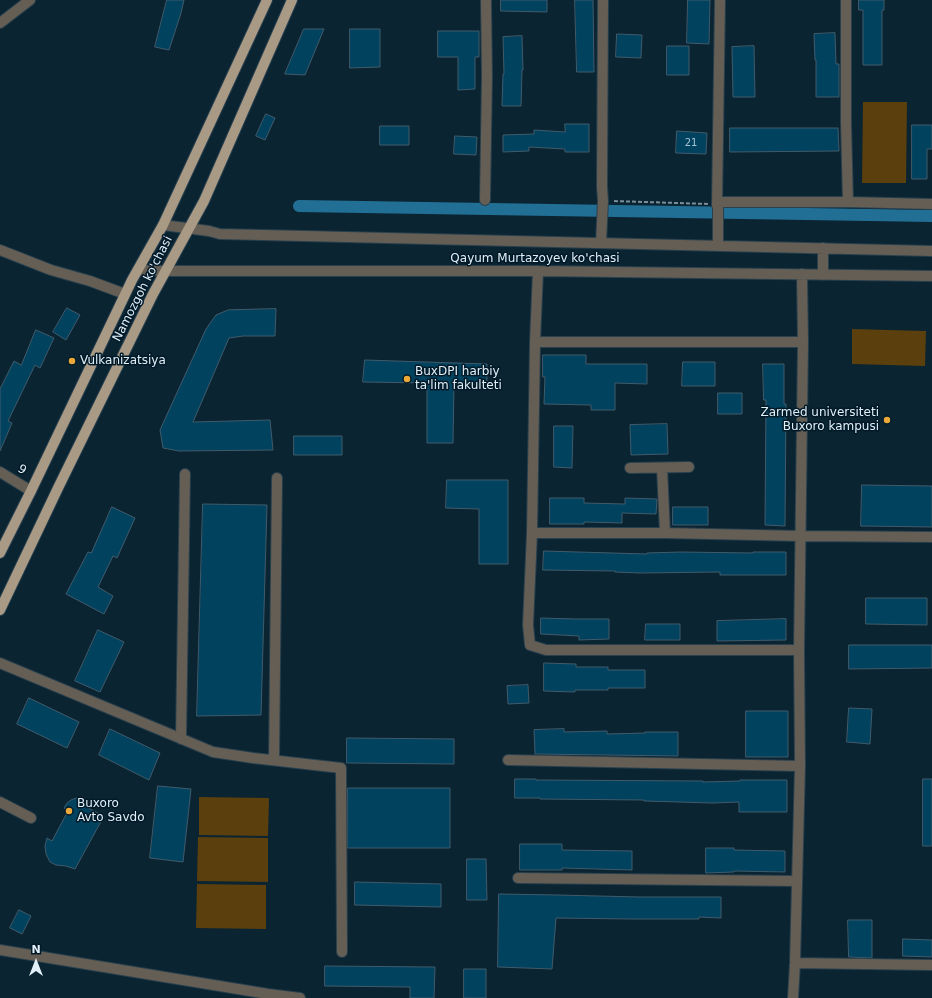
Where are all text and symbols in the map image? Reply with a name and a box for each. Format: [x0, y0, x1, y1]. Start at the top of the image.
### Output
house number: 21 [685, 137, 697, 149]
street label: Namozgoh ko'chasi [110, 234, 176, 344]
street label: Qayum Murtazoyev ko'chasi [450, 252, 620, 266]
place label: Vulkanizatsiya [80, 354, 166, 368]
marker: Vulkanizatsiya [67, 356, 77, 366]
place label: BuxDPI harbiy ta'lim fakulteti [415, 365, 502, 393]
marker: BuxDPI harbiy ta'lim fakulteti [402, 374, 412, 384]
place label: Zarmed universiteti Buxoro kampusi [761, 406, 879, 434]
marker: Zarmed universiteti Buxoro kampusi [882, 415, 892, 425]
street label: 9 [15, 462, 29, 478]
place label: Buxoro Avto Savdo [77, 797, 144, 825]
marker: Buxoro Avto Savdo [64, 806, 74, 816]
north arrow [16, 942, 56, 982]
text: N [31, 943, 41, 956]

